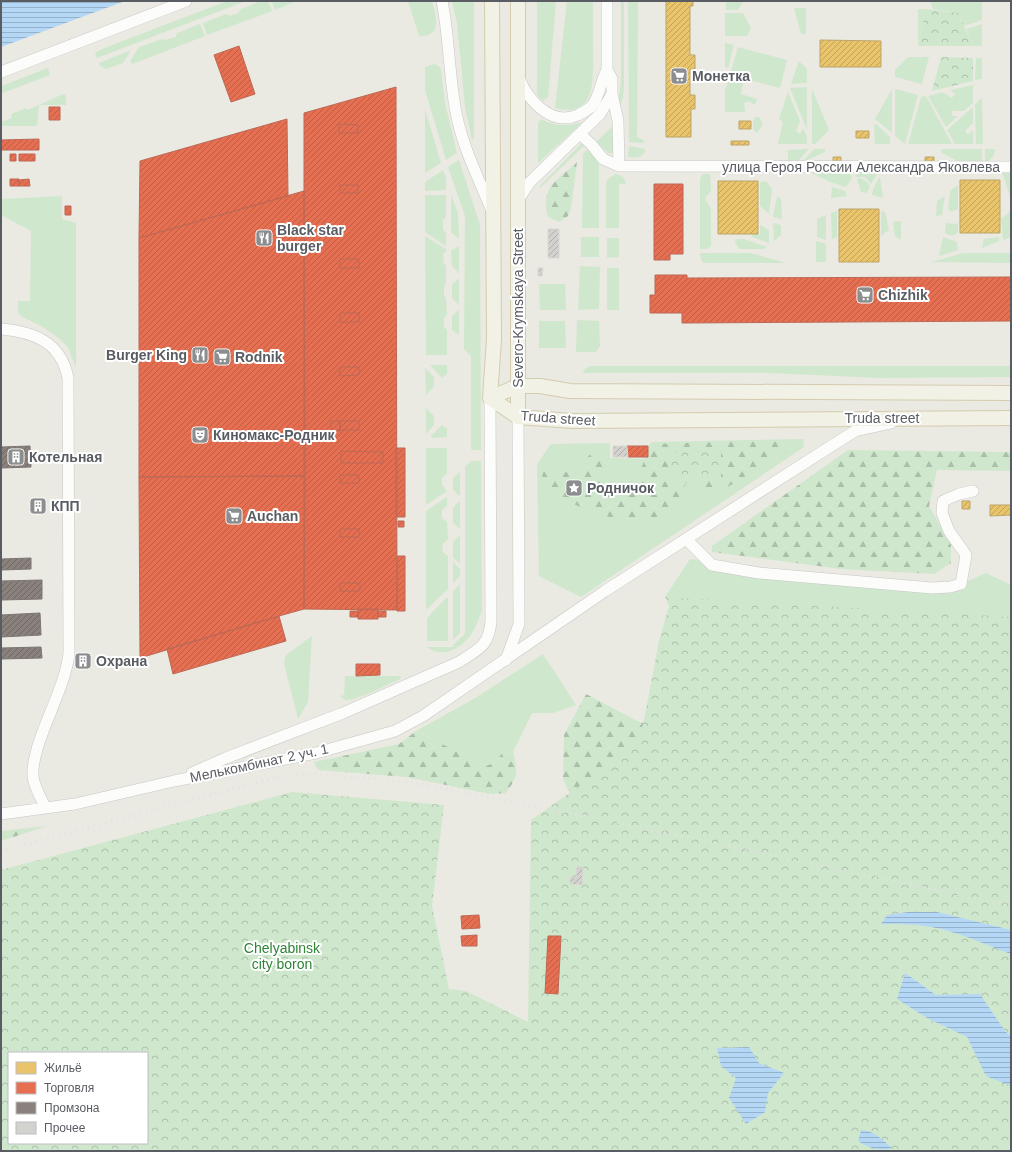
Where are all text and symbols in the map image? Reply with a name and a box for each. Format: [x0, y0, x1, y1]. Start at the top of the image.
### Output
supermarket icon: Монетка [669, 66, 689, 86]
place label: Монетка [692, 68, 750, 84]
street label: улица Героя России Александра Яковлева [722, 159, 1000, 175]
place label: Black star burger [277, 222, 344, 254]
restaurant icon: Black star burger [254, 228, 274, 248]
street label: Severo-Krymskaya Street [510, 228, 526, 388]
supermarket icon: Chizhik [855, 285, 875, 305]
place label: Chizhik [878, 287, 928, 303]
restaurant icon: Burger King [190, 345, 210, 365]
place label: Burger King [106, 347, 187, 363]
supermarket icon: Rodnik [212, 347, 232, 367]
place label: Rodnik [235, 349, 283, 365]
street label: Truda street [520, 407, 596, 429]
street label: Truda street [845, 410, 920, 426]
theatre icon: Киномакс-Родник [190, 425, 210, 445]
place label: Киномакс-Родник [213, 427, 336, 443]
building icon: Котельная [6, 447, 26, 467]
place label: Котельная [29, 449, 102, 465]
place icon: Родничок [564, 478, 584, 498]
place label: Родничок [587, 480, 655, 496]
building icon: КПП [28, 496, 48, 516]
place label: КПП [51, 498, 80, 514]
supermarket icon: Auchan [224, 506, 244, 526]
place label: Auchan [247, 508, 298, 524]
building icon: Охрана [73, 651, 93, 671]
place label: Охрана [96, 653, 147, 669]
street label: Мелькомбинат 2 уч. 1 [188, 740, 330, 785]
park label: Chelyabinsk city boron [244, 940, 321, 972]
legend [8, 1052, 148, 1144]
text: Жильё [44, 1061, 82, 1075]
text: Торговля [44, 1081, 94, 1095]
text: Промзона [44, 1101, 100, 1115]
text: Прочее [44, 1121, 86, 1135]

